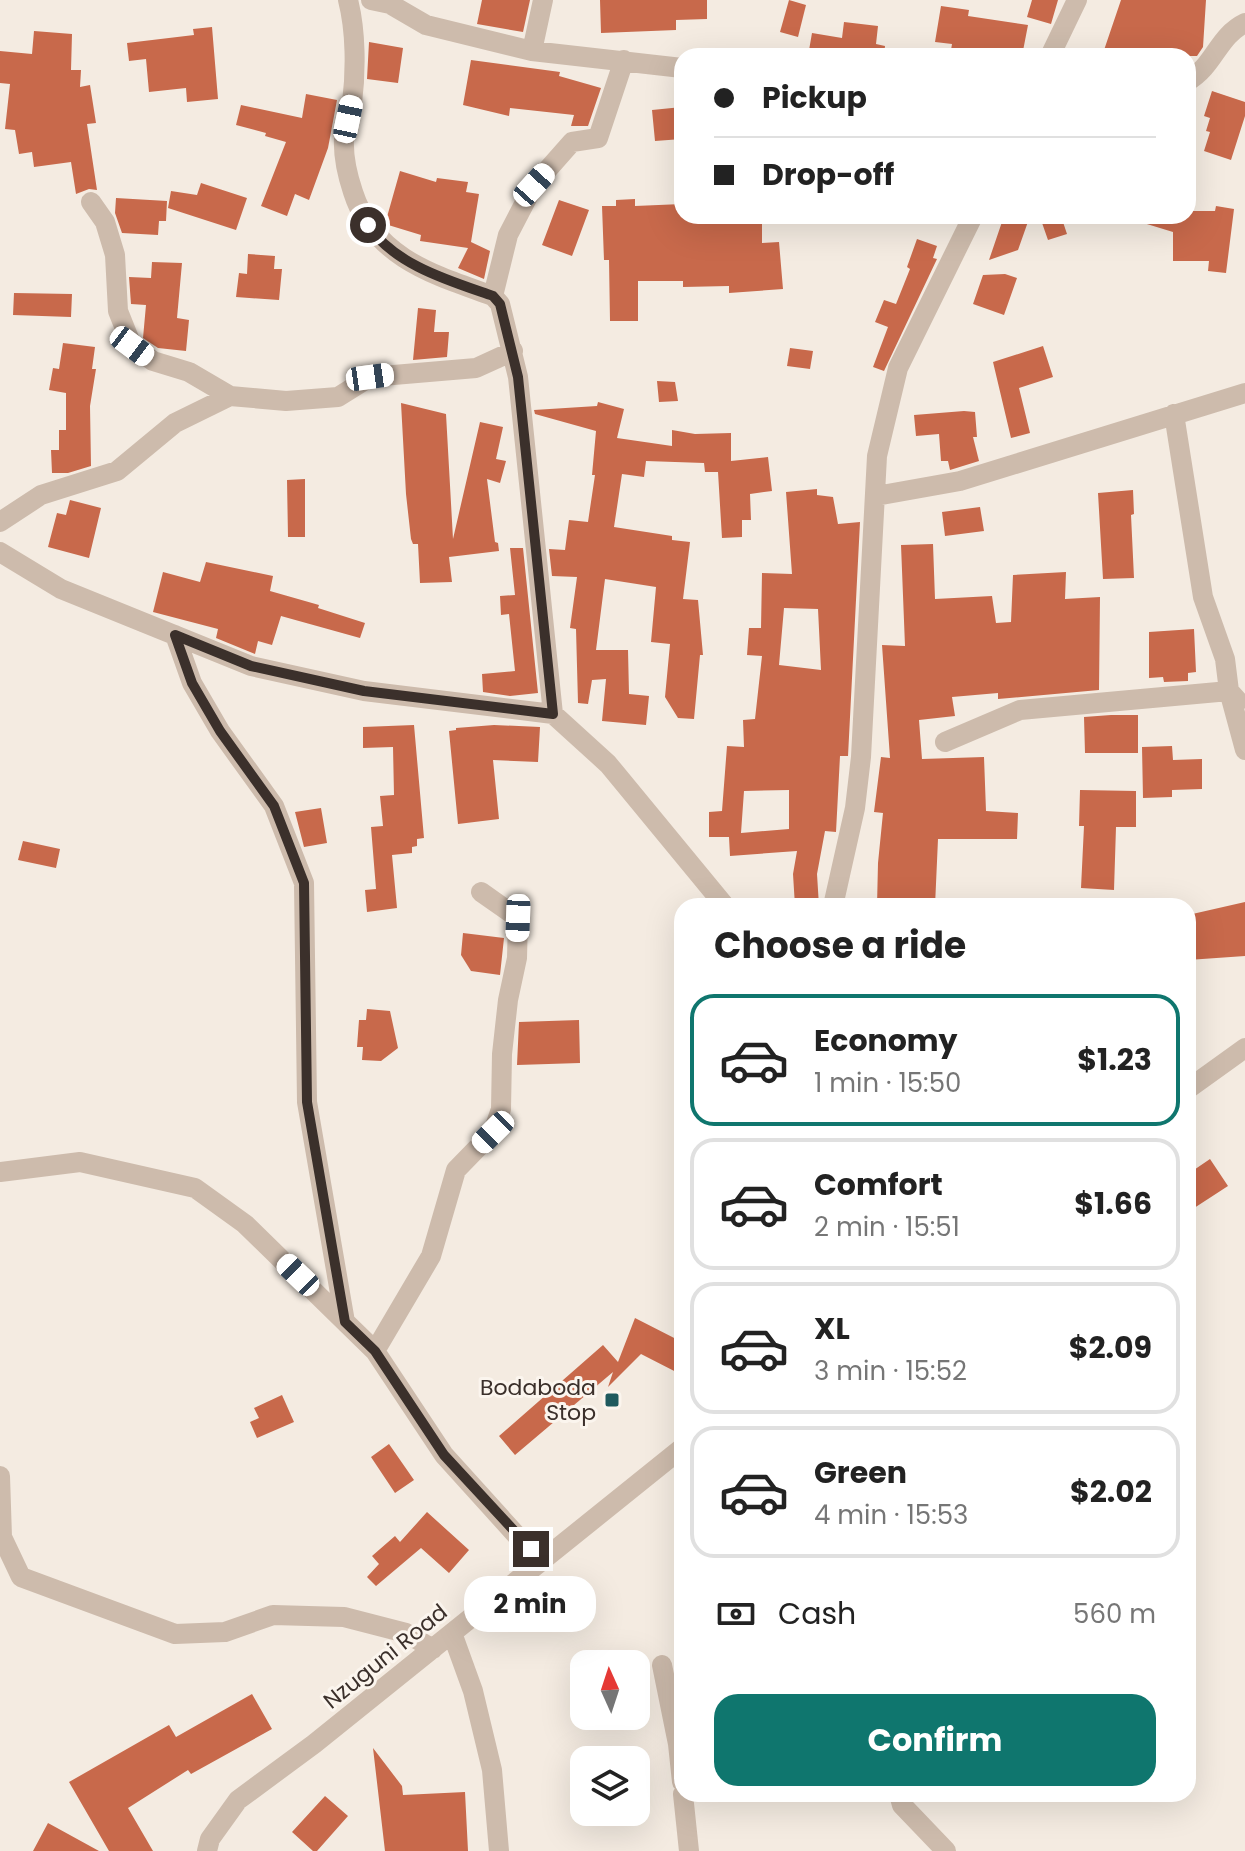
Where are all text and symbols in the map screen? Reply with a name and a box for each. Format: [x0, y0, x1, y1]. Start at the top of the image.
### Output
text: Pickup [762, 76, 867, 119]
car [331, 93, 365, 145]
text: Drop-off [762, 153, 894, 196]
car [509, 159, 559, 211]
route start [350, 207, 386, 243]
car [106, 322, 158, 370]
car [345, 362, 395, 392]
car [505, 894, 531, 942]
text: Choose a ride [714, 920, 966, 971]
text: Economy [814, 1019, 958, 1062]
icon: car [718, 1024, 790, 1096]
text: $1.23 [1077, 1038, 1152, 1081]
text: 1 min · 15:50 [814, 1065, 961, 1101]
car [468, 1107, 518, 1157]
text: Comfort [814, 1163, 943, 1206]
icon: car [718, 1168, 790, 1240]
text: $1.66 [1074, 1182, 1152, 1225]
text: 2 min · 15:51 [814, 1209, 960, 1245]
car [272, 1250, 324, 1300]
text: XL [814, 1307, 850, 1350]
icon: car [718, 1312, 790, 1384]
text: $2.09 [1069, 1326, 1152, 1369]
text: 3 min · 15:52 [814, 1353, 967, 1389]
place label: Bodaboda Stop [480, 1372, 596, 1428]
marker: Bodaboda Stop [603, 1391, 621, 1409]
text: Green [814, 1451, 907, 1494]
icon: car [718, 1456, 790, 1528]
text: $2.02 [1070, 1470, 1152, 1513]
text: 4 min · 15:53 [814, 1497, 968, 1533]
route end [513, 1531, 549, 1567]
callout: 2 min [465, 1577, 597, 1633]
text: 2 min [493, 1586, 567, 1622]
icon: cash [714, 1592, 758, 1636]
text: Cash [778, 1592, 856, 1635]
text: 560 m [1073, 1596, 1156, 1632]
street label: Nzuguni Road [317, 1597, 454, 1716]
north arrow [570, 1650, 650, 1730]
map controls [570, 1650, 650, 1826]
button: Confirm [714, 1694, 1156, 1786]
button: layers [570, 1746, 650, 1826]

